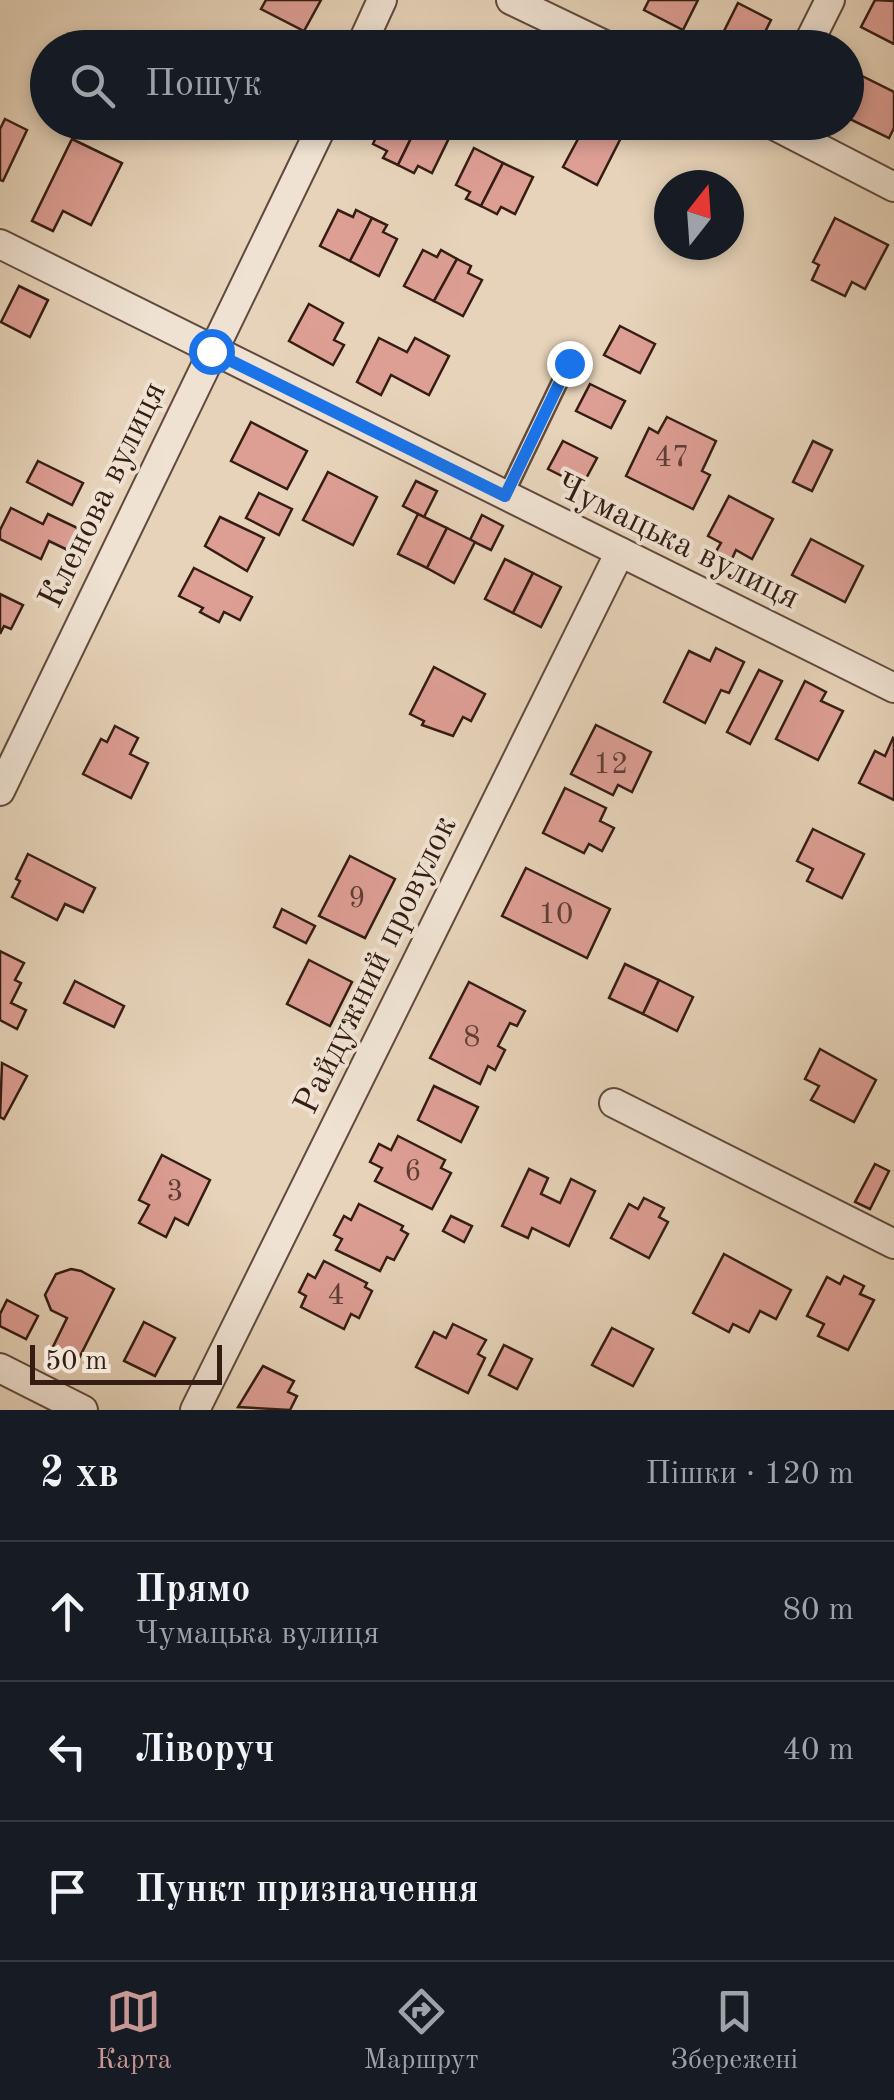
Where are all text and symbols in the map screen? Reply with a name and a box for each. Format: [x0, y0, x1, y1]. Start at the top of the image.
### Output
search box [30, 30, 864, 140]
icon: search [65, 58, 120, 113]
text: Пошук [145, 66, 262, 104]
north arrow [654, 170, 744, 260]
route start [189, 329, 235, 375]
route end [547, 341, 593, 387]
street label: Кленова вулиця [33, 376, 173, 614]
house number: 47 [655, 443, 689, 473]
street label: Чумацька вулиця [549, 468, 805, 617]
house number: 12 [594, 750, 628, 780]
street label: Райдужний провулок [289, 811, 464, 1120]
house number: 9 [348, 884, 366, 914]
house number: 10 [539, 900, 573, 930]
house number: 8 [463, 1023, 481, 1053]
house number: 6 [404, 1157, 422, 1187]
house number: 3 [166, 1177, 184, 1207]
house number: 4 [327, 1281, 345, 1311]
scale bar [30, 1340, 222, 1384]
text: 50 m [45, 1348, 108, 1376]
text: 2 хв [40, 1454, 119, 1496]
text: Пішки · 120 m [646, 1459, 854, 1491]
text: Прямо [135, 1572, 250, 1610]
icon: ahead [40, 1584, 95, 1639]
text: 80 m [783, 1595, 854, 1627]
text: Чумацька вулиця [135, 1619, 379, 1651]
icon: left [40, 1724, 95, 1779]
text: Ліворуч [135, 1732, 274, 1770]
text: 40 m [783, 1735, 854, 1767]
icon: arrive [40, 1864, 95, 1919]
text: Пункт призначення [135, 1872, 479, 1910]
tab: Карта [96, 1984, 172, 2079]
tab: Маршрут [364, 1984, 479, 2079]
tab: Збережені [671, 1984, 798, 2079]

